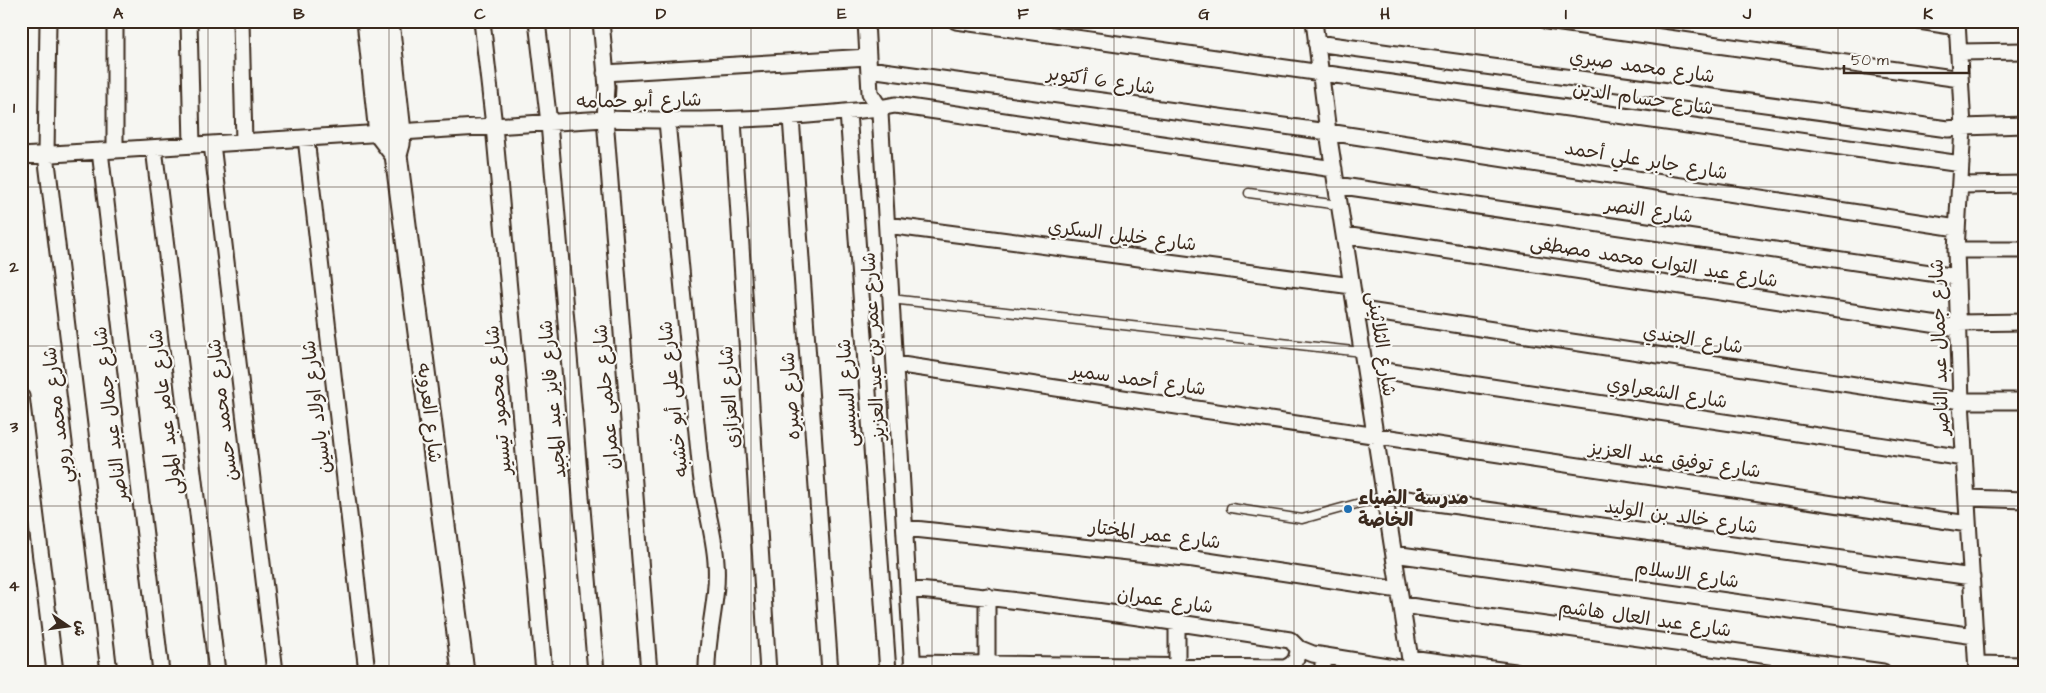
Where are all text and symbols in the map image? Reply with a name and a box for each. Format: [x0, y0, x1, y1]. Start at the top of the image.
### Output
text: A [113, 3, 124, 25]
text: B [293, 3, 305, 25]
text: C [474, 3, 486, 25]
text: D [656, 3, 667, 25]
text: E [837, 3, 847, 25]
text: F [1017, 3, 1029, 25]
text: G [1198, 3, 1210, 25]
text: H [1380, 3, 1390, 25]
text: I [1565, 3, 1567, 25]
text: J [1742, 3, 1752, 25]
text: K [1923, 3, 1933, 25]
scale bar [1844, 42, 1968, 74]
street label: شارع محمد صبري [1568, 43, 1716, 91]
text: 50 m [1851, 50, 1889, 71]
street label: شارع 6 أكتوبر [1043, 60, 1157, 102]
street label: شارع حسام الدين [1571, 76, 1715, 122]
street label: شارع أبو حمامه [576, 86, 702, 116]
text: 1 [13, 97, 16, 119]
street label: شارع جابر علي أحمد [1562, 135, 1730, 189]
street label: شارع النصر [1601, 191, 1695, 231]
street label: شارع خليل السكري [1046, 213, 1198, 259]
street label: شارع عبد التواب محمد مصطفى [1528, 229, 1780, 295]
street label: شارع عمر بن عبد العزيز [856, 251, 893, 443]
text: 2 [8, 256, 19, 278]
street label: شارع جمال عبد الناصر [1923, 258, 1957, 438]
street label: شارع الثلاثينى [1359, 289, 1403, 399]
street label: شارع فايز عبد المجيد [533, 319, 573, 479]
street label: شارع الجندي [1641, 319, 1745, 361]
street label: شارع على أبو خشبه [652, 320, 696, 478]
street label: شارع حلمى عمران [587, 323, 627, 471]
street label: شارع محمود تيسير [479, 324, 519, 478]
street label: شارع جمال عبد الناصر [87, 325, 135, 505]
street label: شارع عامر عبد المولى [142, 327, 190, 497]
street label: شارع محمد حسن [201, 337, 245, 483]
street label: شارع السيسى [831, 338, 865, 448]
street label: شارع اولاد ياسين [295, 339, 339, 475]
street label: شارع محمد روبي [36, 345, 82, 485]
street label: شارع العزازى [713, 345, 747, 449]
street label: شارع صبره [774, 351, 808, 441]
street label: شارع أحمد سمير [1067, 357, 1207, 403]
street label: شارع العروبه [409, 362, 449, 464]
street label: شارع الشعراوي [1605, 370, 1729, 416]
text: 3 [9, 416, 19, 438]
street label: شارع توفيق عبد العزيز [1585, 434, 1763, 485]
place label: مدرسة الضياء الخاصة [1358, 485, 1469, 534]
street label: شارع خالد بن الوليد [1603, 493, 1759, 541]
marker: مدرسة الضياء الخاصة [1342, 503, 1354, 515]
street label: شارع عمر المختار [1086, 513, 1222, 556]
street label: شارع الاسلام [1633, 554, 1741, 596]
text: 4 [9, 575, 20, 597]
street label: شارع عمران [1115, 581, 1215, 621]
street label: شارع عبد العال هاشم [1557, 594, 1733, 644]
north arrow [42, 600, 92, 650]
text: ش [68, 619, 91, 638]

